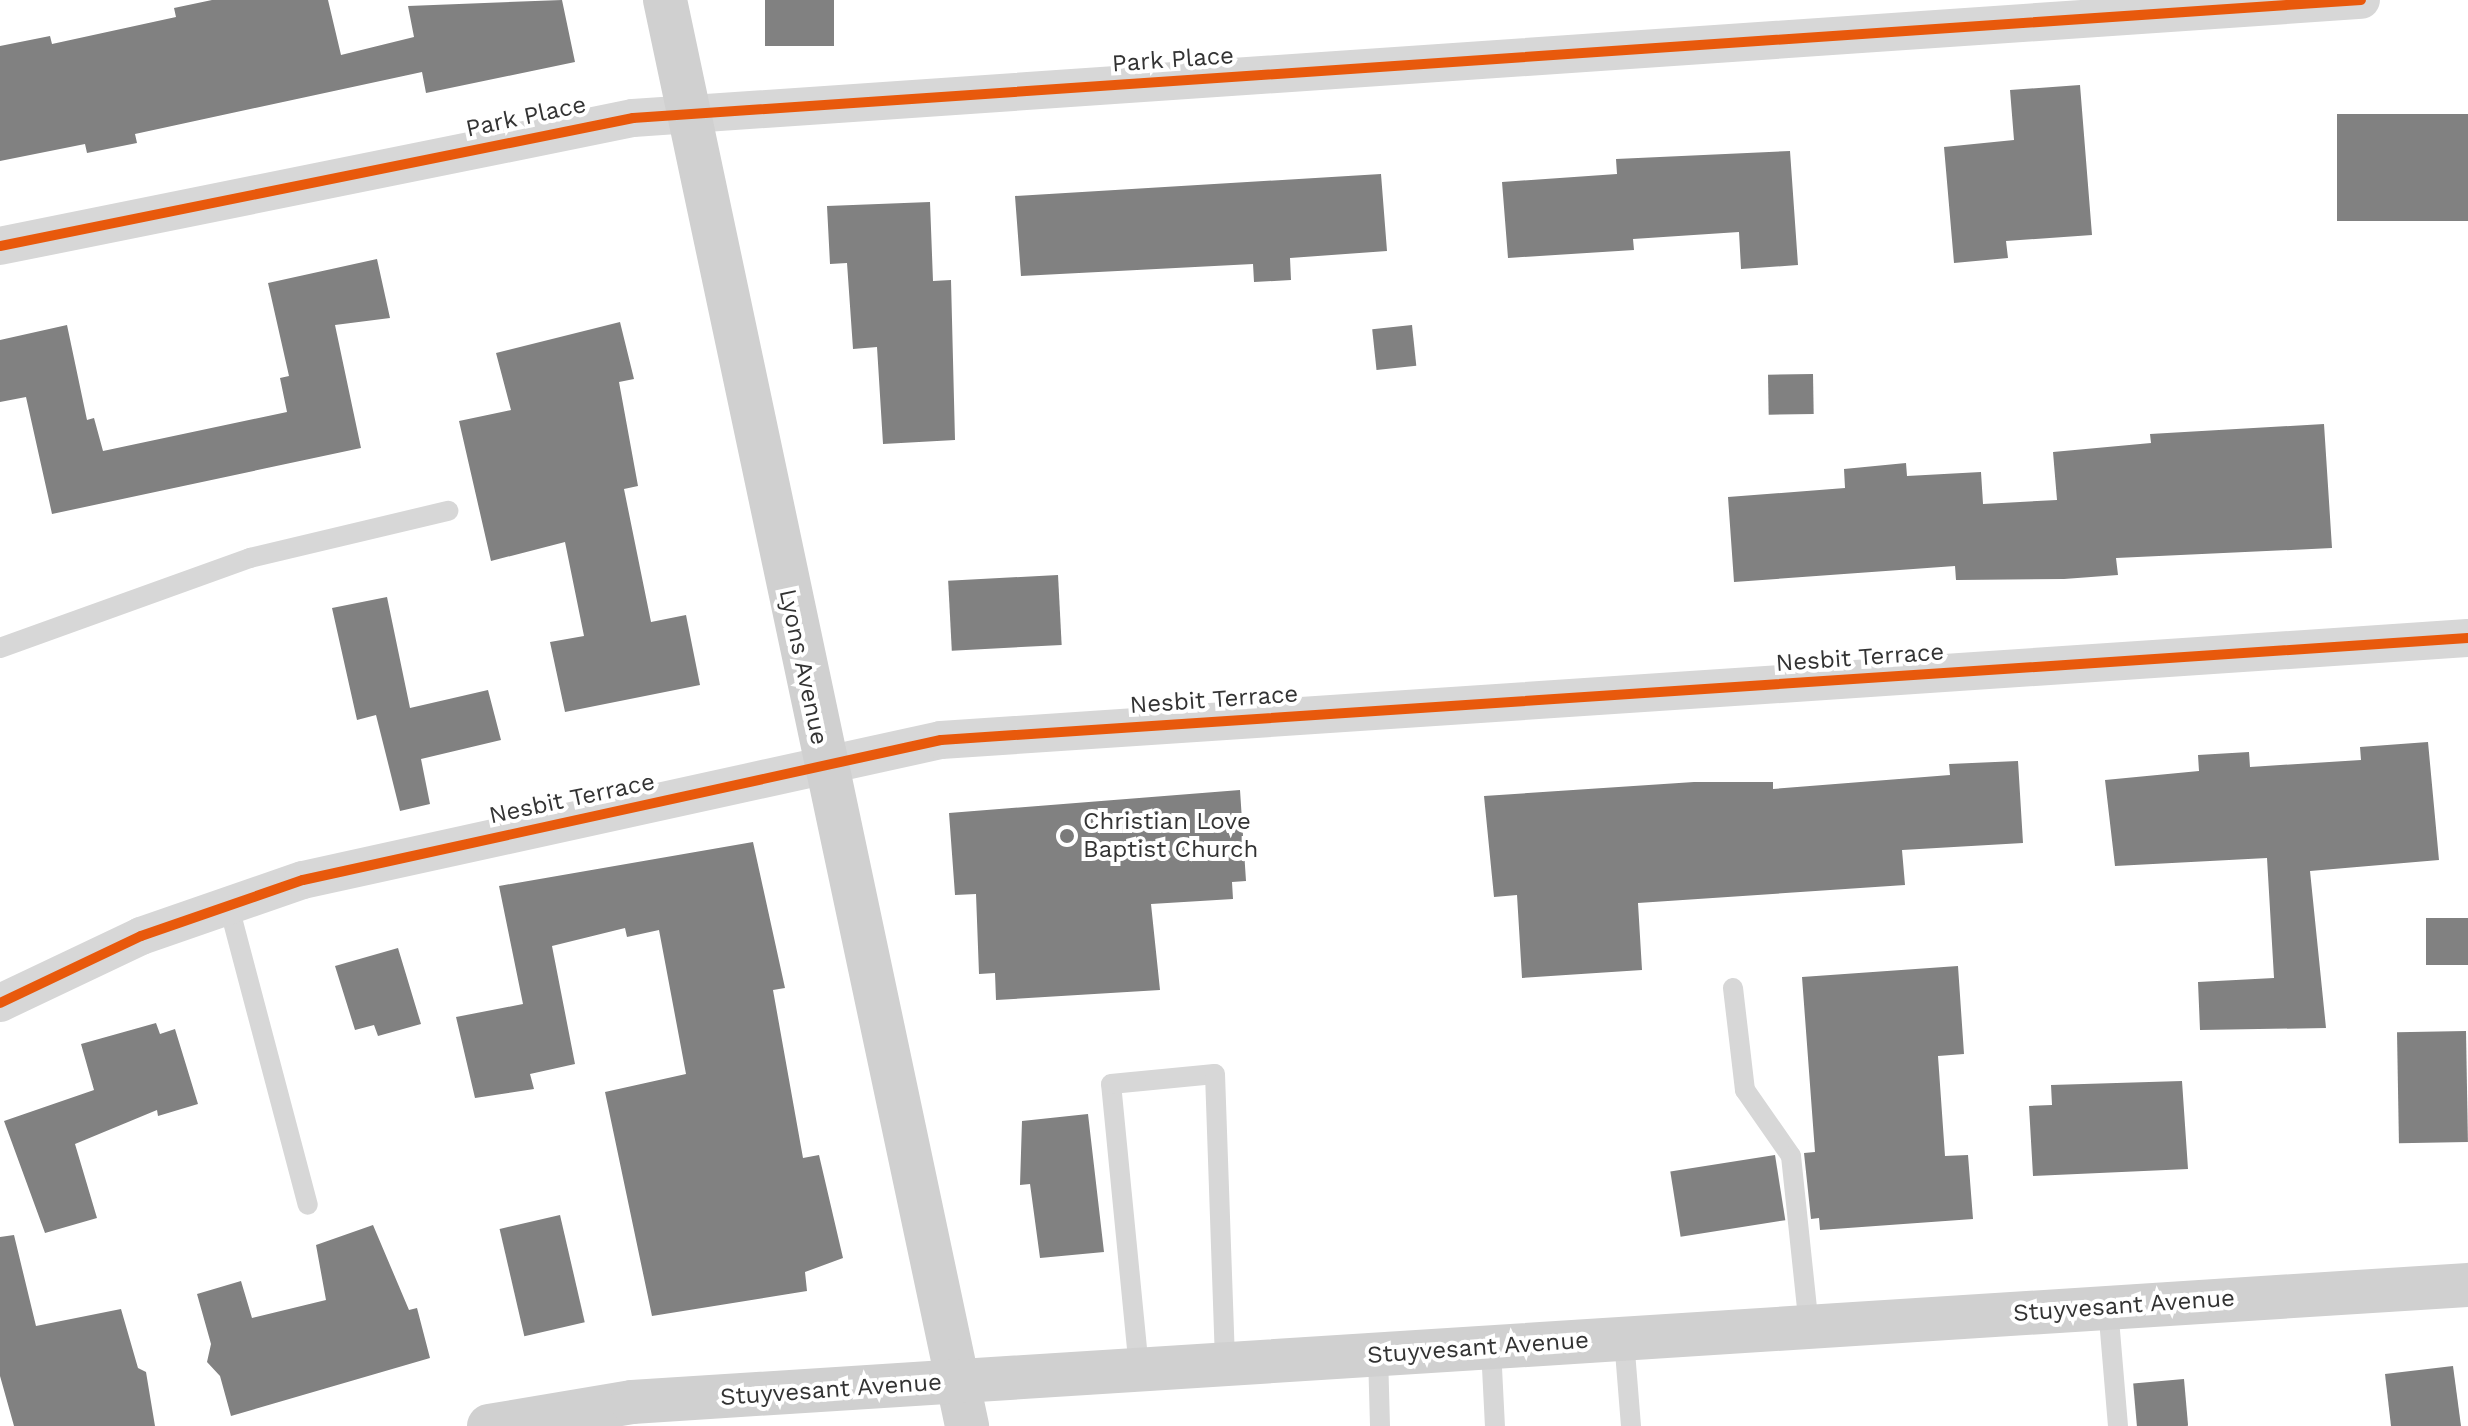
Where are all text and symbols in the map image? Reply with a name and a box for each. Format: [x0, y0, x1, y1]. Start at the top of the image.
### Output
street label: Park Place [1111, 41, 1235, 79]
street label: Park Place [463, 90, 589, 144]
street label: Lyons Avenue [772, 586, 834, 748]
street label: Nesbit Terrace [1774, 638, 1946, 678]
street label: Nesbit Terrace [1128, 680, 1300, 720]
street label: Nesbit Terrace [486, 767, 658, 831]
place label: Christian Love Baptist Church [1083, 808, 1258, 864]
marker: Christian Love Baptist Church [1058, 827, 1076, 845]
street label: Stuyvesant Avenue [2012, 1284, 2236, 1328]
street label: Stuyvesant Avenue [1366, 1326, 1590, 1370]
street label: Stuyvesant Avenue [719, 1368, 943, 1412]

